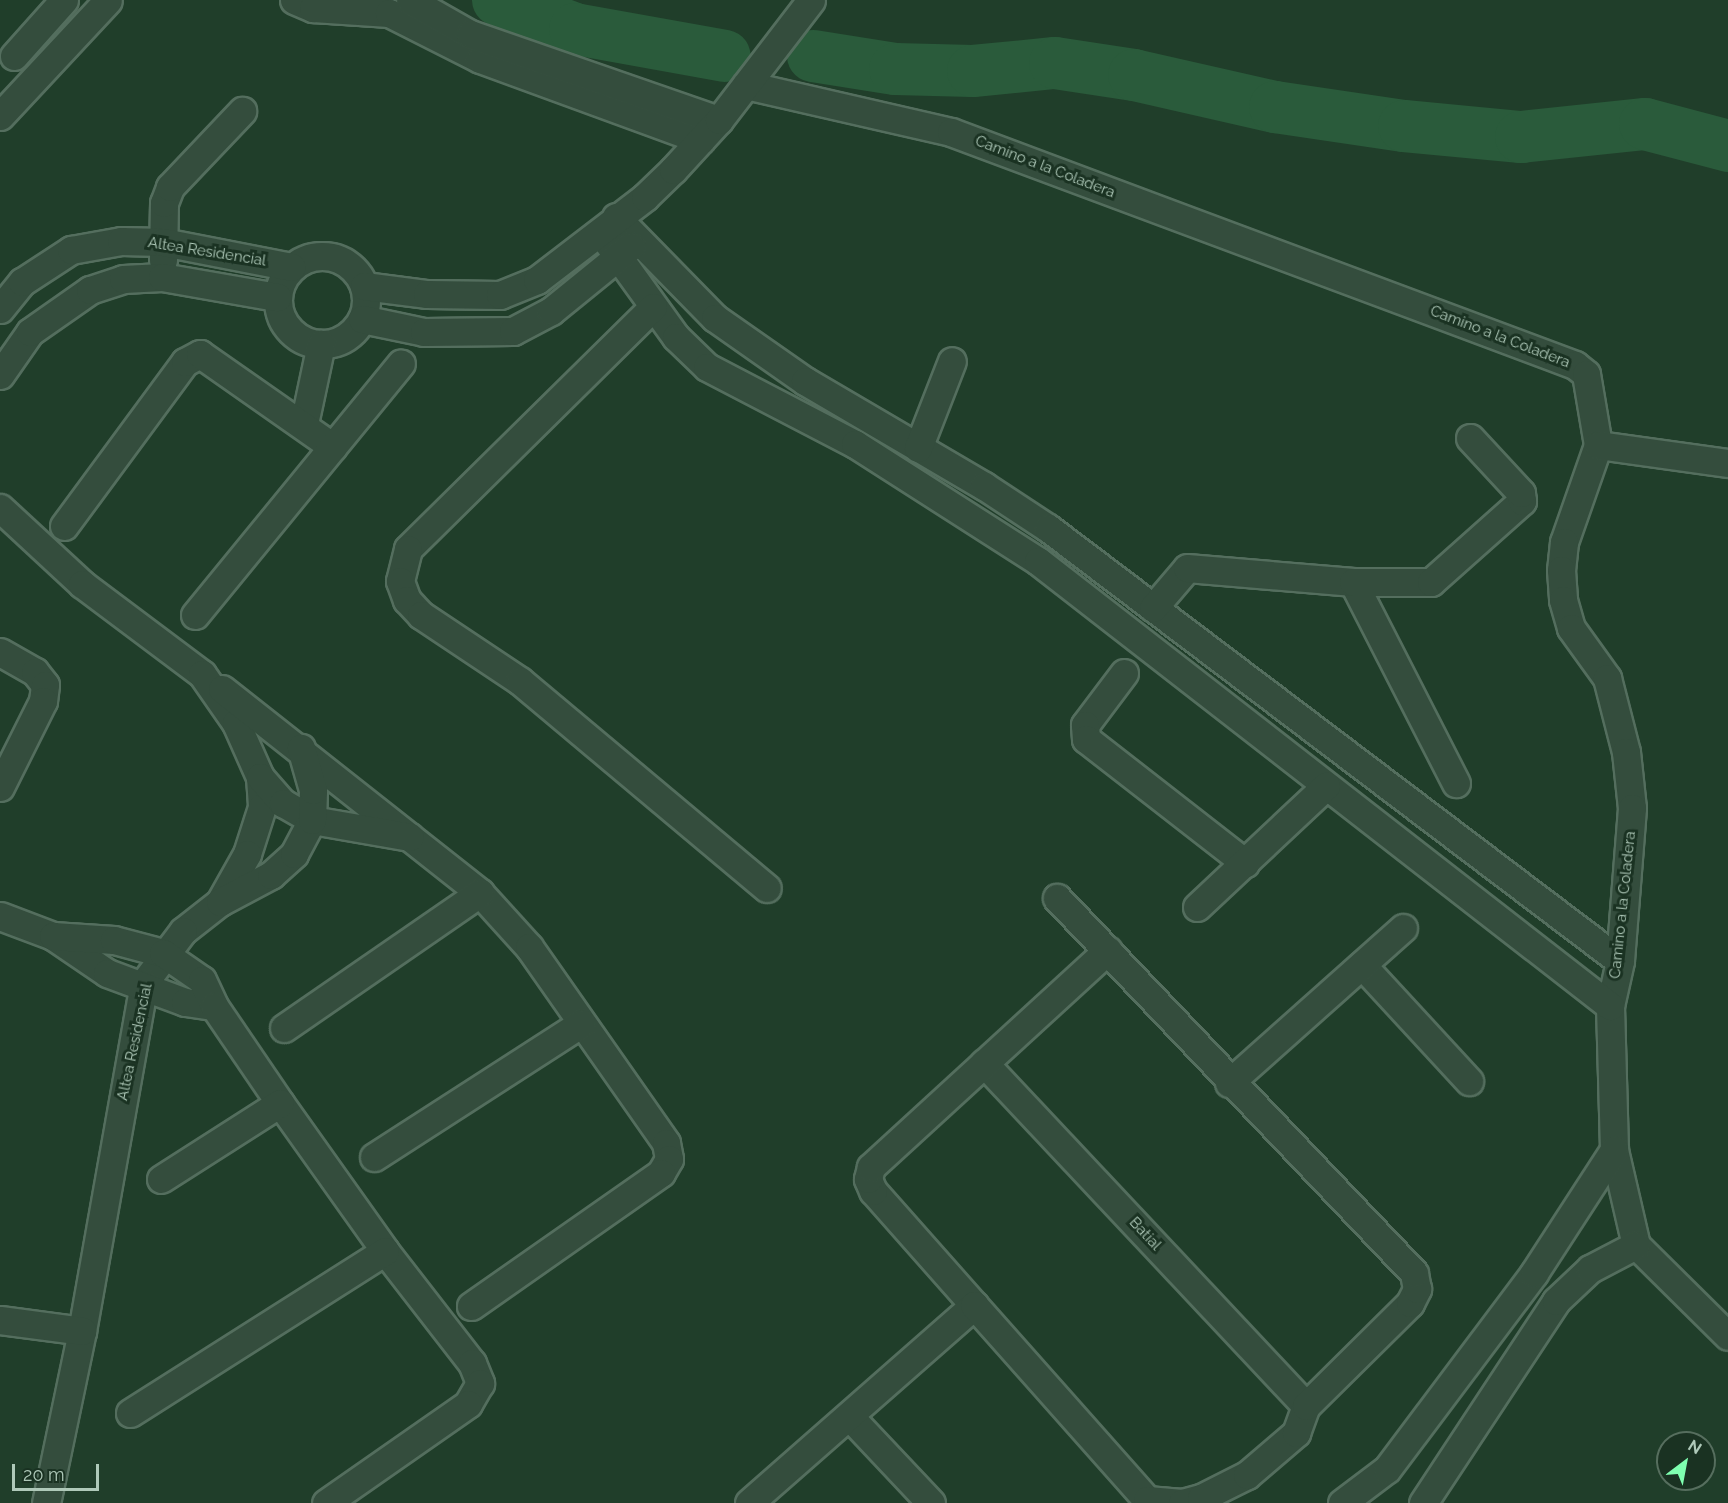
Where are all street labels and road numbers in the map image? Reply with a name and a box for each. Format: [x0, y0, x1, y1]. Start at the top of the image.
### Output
street label: Camino a la Coladera [973, 132, 1117, 202]
street label: Altea Residencial [147, 234, 267, 270]
street label: Camino a la Coladera [1428, 302, 1572, 372]
street label: Camino a la Coladera [1606, 830, 1640, 980]
street label: Altea Residencial [114, 982, 156, 1102]
street label: Batial [1125, 1214, 1165, 1254]

